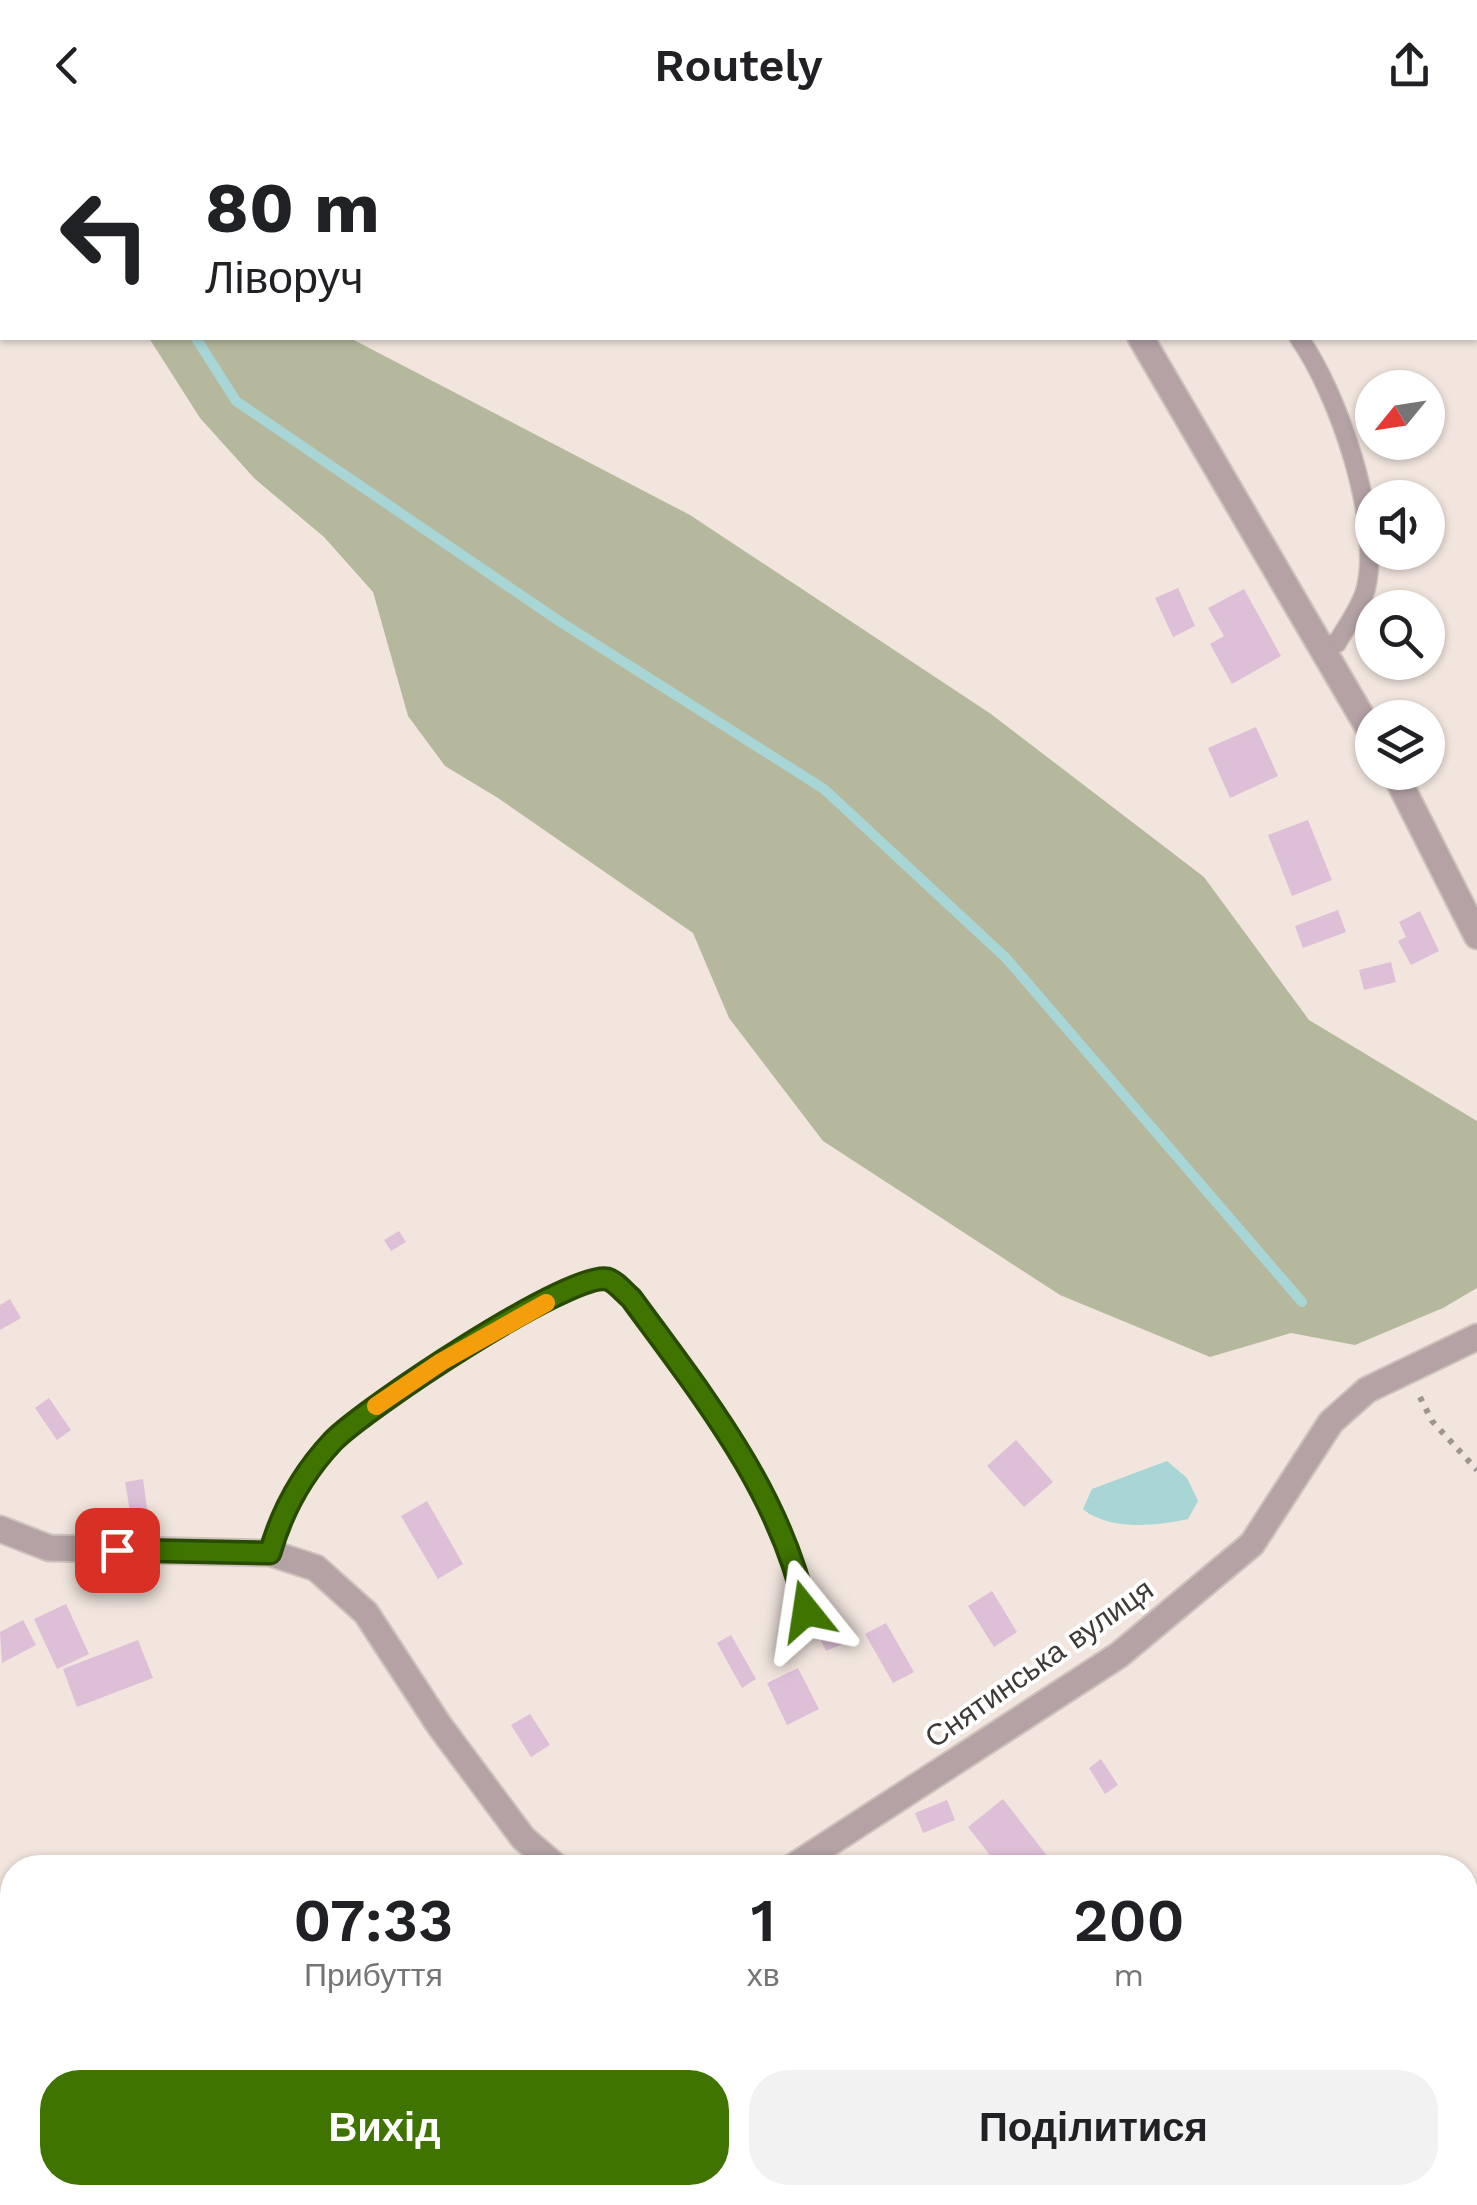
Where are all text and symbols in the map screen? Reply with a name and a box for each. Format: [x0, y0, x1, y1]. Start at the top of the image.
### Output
icon: back [40, 38, 95, 93]
icon: share [1382, 38, 1437, 93]
text: Routely [654, 39, 823, 92]
text: 80 m [205, 167, 380, 249]
icon: left [40, 170, 170, 300]
text: Ліворуч [205, 251, 363, 304]
north arrow [1355, 370, 1445, 460]
map controls [1355, 370, 1445, 790]
button: sound [1355, 480, 1445, 570]
button: search [1355, 590, 1445, 680]
button: layers [1355, 700, 1445, 790]
pin [75, 1508, 160, 1593]
icon: arrive [90, 1523, 145, 1578]
position arrow [754, 1559, 858, 1663]
street label: Снятинська вулиця [918, 1571, 1160, 1755]
text: 07:33 [293, 1885, 453, 1956]
text: 1 [751, 1885, 776, 1956]
text: 200 [1073, 1885, 1185, 1956]
text: Прибуття [304, 1956, 443, 1994]
text: хв [747, 1956, 780, 1994]
text: m [1114, 1956, 1144, 1994]
button: Вихід [40, 2070, 729, 2185]
button: Поділитися [749, 2070, 1438, 2185]

